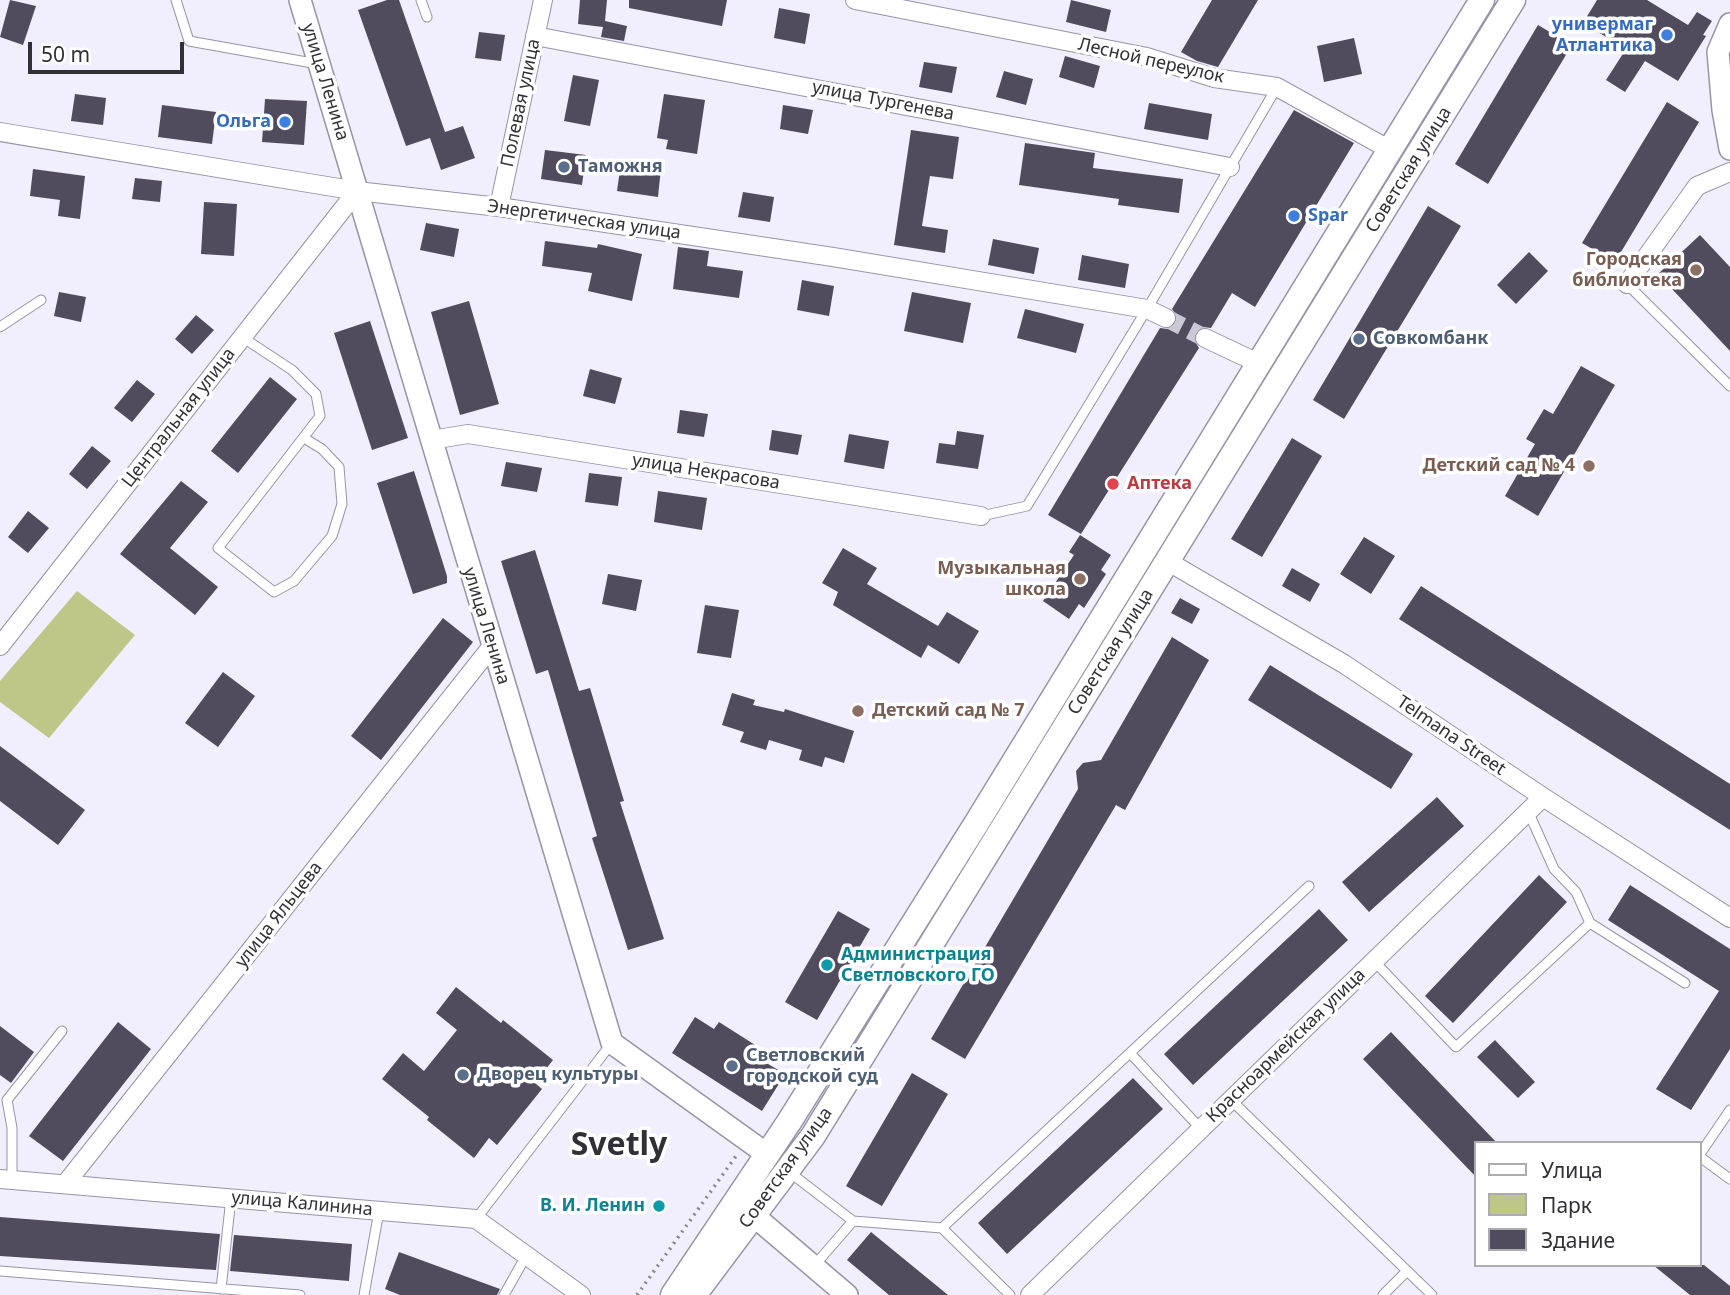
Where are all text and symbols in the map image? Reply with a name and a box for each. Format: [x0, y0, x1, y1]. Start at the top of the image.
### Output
place label: универмаг Атлантика [1552, 14, 1653, 56]
street label: улица Ленина [297, 21, 353, 143]
marker: универмаг Атлантика [1659, 27, 1675, 43]
scale bar [32, 28, 187, 72]
street label: Лесной переулок [1076, 34, 1226, 88]
street label: Полевая улица [497, 37, 545, 169]
text: 50 m [41, 40, 90, 68]
street label: улица Тургенева [810, 77, 956, 125]
street label: Советская улица [1362, 103, 1456, 237]
place label: Ольга [216, 111, 271, 133]
marker: Ольга [277, 114, 293, 130]
place label: Таможня [578, 156, 663, 178]
marker: Таможня [556, 159, 572, 175]
street label: Энергетическая улица [486, 196, 682, 244]
place label: Spar [1308, 205, 1348, 227]
marker: Spar [1286, 208, 1302, 224]
place label: Городская библиотека [1572, 249, 1682, 292]
marker: Городская библиотека [1688, 262, 1704, 278]
place label: Совкомбанк [1373, 328, 1488, 350]
marker: Совкомбанк [1351, 331, 1367, 347]
street label: Центральная улица [118, 344, 240, 492]
street label: улица Некрасова [631, 450, 781, 494]
place label: Детский сад № 4 [1423, 455, 1575, 477]
marker: Детский сад № 4 [1581, 458, 1597, 474]
place label: Аптека [1127, 473, 1192, 495]
marker: Аптека [1105, 476, 1121, 492]
place label: Музыкальная школа [937, 558, 1066, 600]
street label: улица Ленина [458, 565, 514, 687]
marker: Музыкальная школа [1072, 571, 1088, 587]
street label: Советская улица [1064, 585, 1158, 719]
street label: Telmana Street [1392, 692, 1510, 780]
place label: Детский сад № 7 [872, 700, 1024, 722]
marker: Детский сад № 7 [850, 703, 866, 719]
street label: улица Яльцева [231, 858, 327, 972]
place label: Администрация Светловского ГО [841, 944, 995, 986]
marker: Администрация Светловского ГО [819, 957, 835, 973]
street label: Красноармейская улица [1202, 964, 1370, 1128]
place label: Светловский городской суд [746, 1045, 878, 1088]
marker: Светловский городской суд [724, 1058, 740, 1074]
place label: Дворец культуры [477, 1064, 639, 1086]
marker: Дворец культуры [455, 1067, 471, 1083]
street label: Советская улица [735, 1103, 837, 1233]
district label: Svetly [571, 1127, 667, 1165]
legend [1474, 1141, 1702, 1267]
text: Улица [1541, 1156, 1603, 1184]
street label: улица Калинина [230, 1187, 374, 1221]
text: Парк [1541, 1191, 1592, 1219]
place label: В. И. Ленин [540, 1195, 645, 1217]
marker: В. И. Ленин [651, 1198, 667, 1214]
text: Здание [1541, 1226, 1615, 1254]

